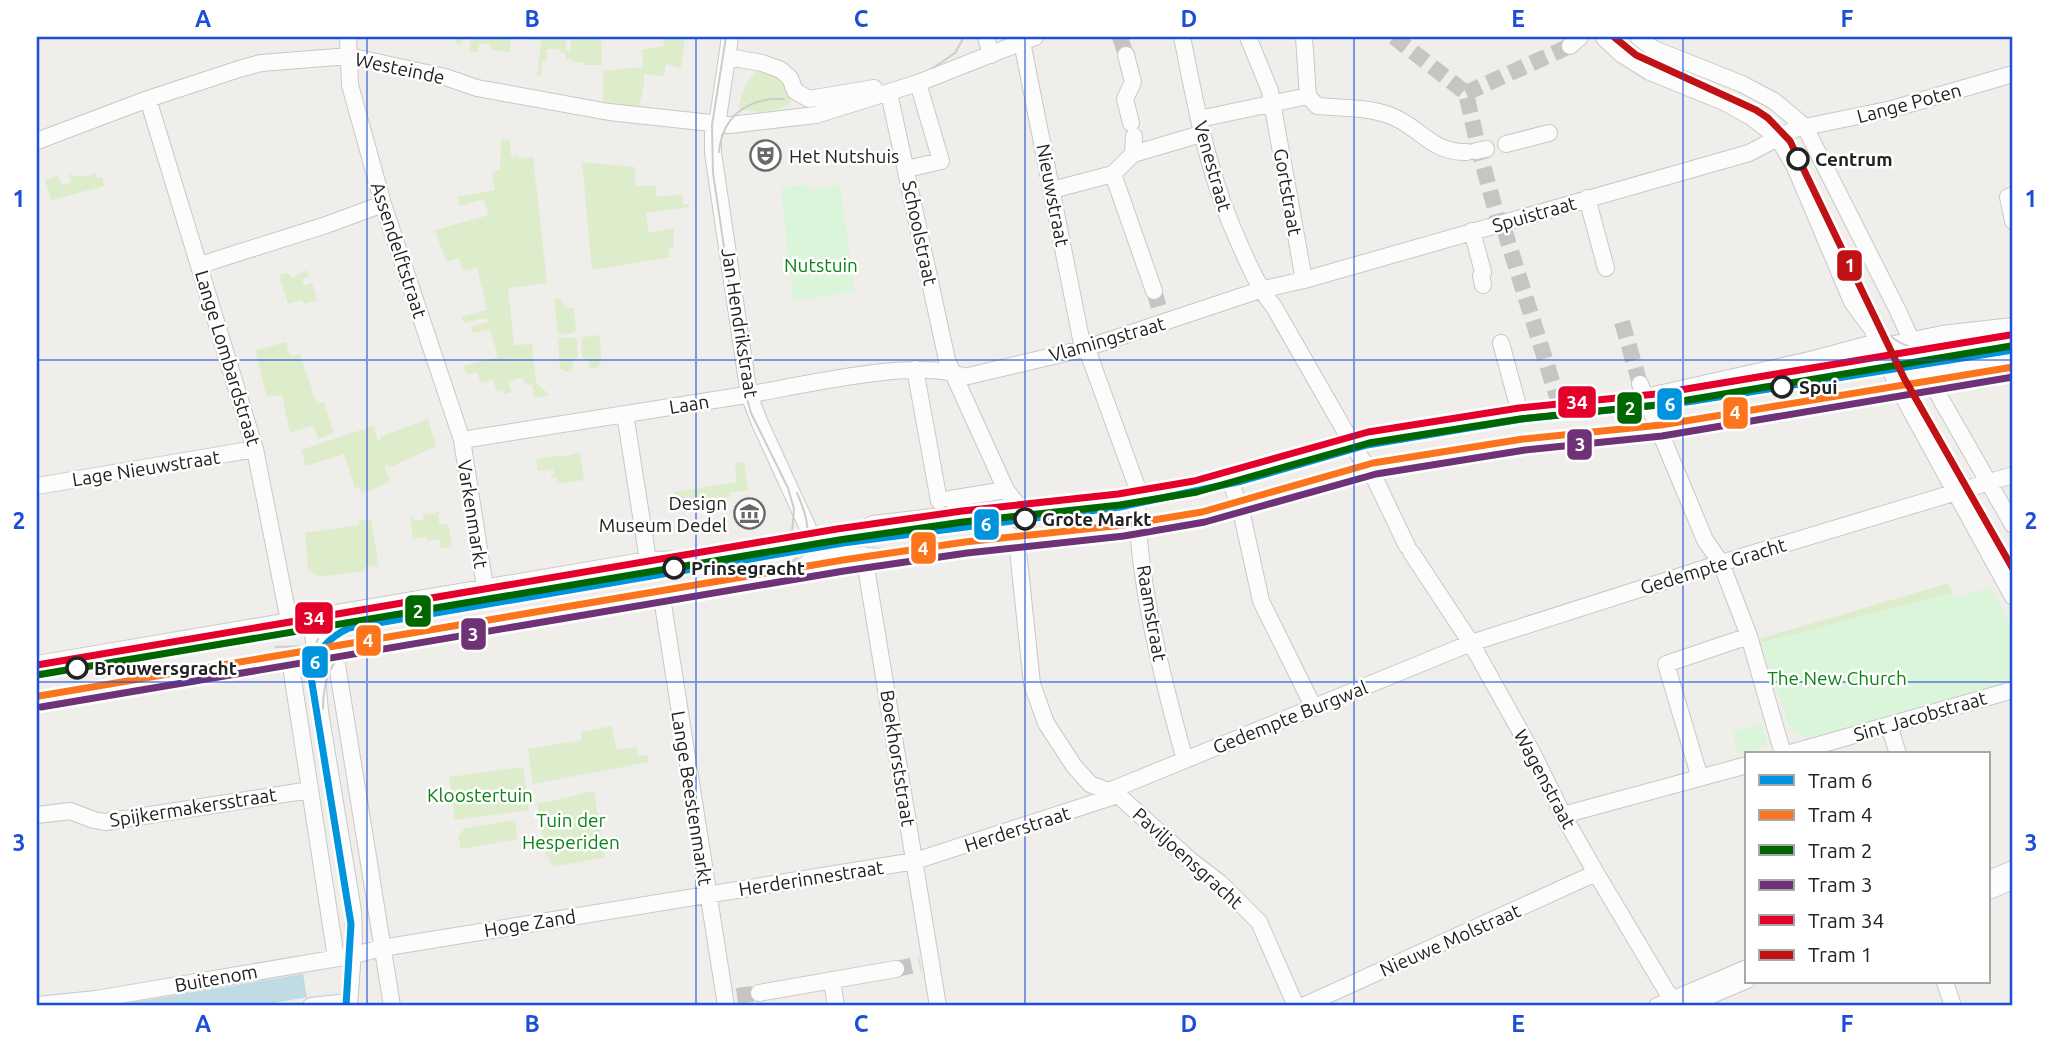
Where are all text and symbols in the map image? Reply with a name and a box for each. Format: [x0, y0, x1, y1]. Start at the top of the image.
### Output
text: A [195, 6, 211, 31]
text: B [524, 6, 540, 31]
text: C [854, 6, 869, 31]
text: D [1181, 6, 1197, 31]
text: E [1511, 6, 1525, 31]
text: F [1841, 6, 1854, 31]
street label: Westeinde [353, 48, 447, 88]
street label: Lange Poten [1854, 79, 1964, 127]
street label: Venestraat [1190, 118, 1237, 214]
theatre icon: Het Nutshuis [749, 139, 783, 173]
street label: Nieuwstraat [1032, 142, 1074, 249]
place label: Het Nutshuis [789, 145, 899, 167]
street label: Gortstraat [1270, 147, 1307, 238]
marker: Centrum [1787, 148, 1809, 170]
place label: Centrum [1815, 148, 1893, 170]
street label: Assendelftstraat [367, 179, 432, 321]
street label: Schoolstraat [898, 179, 942, 288]
text: 1 [13, 186, 25, 211]
text: 1 [2025, 186, 2037, 211]
street label: Spuistraat [1489, 191, 1579, 236]
street label: Jan Hendrikstraat [717, 247, 763, 400]
line badge: 1 [1836, 249, 1863, 282]
park label: Nutstuin [784, 254, 858, 276]
text: 1 [1845, 254, 1855, 276]
street label: Lange Lombardstraat [191, 268, 265, 449]
street label: Vlamingstraat [1047, 312, 1168, 366]
marker: Spui [1771, 376, 1793, 398]
place label: Spui [1799, 376, 1838, 398]
line badge: 34 [1557, 385, 1597, 419]
line badge: 6 [1656, 387, 1683, 421]
street label: Laan [667, 390, 711, 418]
text: 34 [1566, 391, 1588, 413]
line badge: 2 [1616, 391, 1643, 425]
text: 6 [1665, 393, 1675, 415]
line badge: 4 [1722, 396, 1749, 430]
text: 2 [1625, 397, 1635, 419]
text: 4 [1730, 401, 1741, 423]
line badge: 3 [1566, 428, 1593, 461]
text: 3 [1575, 433, 1585, 455]
street label: Lage Nieuwstraat [71, 445, 222, 491]
street label: Varkenmarkt [454, 458, 493, 570]
place label: Design Museum Dedel [599, 492, 727, 536]
museum icon: Design Museum Dedel [733, 497, 767, 531]
text: 2 [13, 508, 25, 533]
line badge: 6 [973, 508, 1000, 541]
marker: Grote Markt [1014, 508, 1036, 530]
place label: Grote Markt [1042, 508, 1151, 530]
text: 2 [2025, 508, 2037, 533]
text: 6 [981, 513, 991, 535]
line badge: 4 [910, 531, 937, 565]
street label: Gedempte Gracht [1638, 533, 1789, 599]
text: 4 [918, 537, 929, 559]
marker: Prinsegracht [663, 557, 685, 579]
place label: Prinsegracht [691, 557, 805, 579]
street label: Raamstraat [1133, 563, 1171, 664]
line badge: 2 [404, 594, 432, 628]
text: 2 [413, 600, 423, 622]
line badge: 34 [294, 601, 334, 635]
text: 34 [303, 607, 325, 629]
line badge: 3 [460, 617, 487, 651]
text: 3 [468, 623, 478, 645]
line badge: 4 [355, 624, 382, 657]
text: 4 [363, 629, 374, 651]
line badge: 6 [301, 645, 329, 679]
text: 6 [310, 651, 320, 673]
marker: Brouwersgracht [66, 657, 88, 679]
place label: Brouwersgracht [94, 657, 237, 679]
park label: The New Church [1767, 667, 1907, 689]
street label: Gedempte Burgwal [1209, 676, 1371, 758]
street label: Sint Jacobstraat [1851, 686, 1990, 745]
street label: Boekhorststraat [876, 688, 920, 828]
street label: Lange Beestenmarkt [667, 709, 717, 887]
street label: Wagenstraat [1510, 726, 1581, 833]
legend [1745, 752, 1990, 984]
text: Tram 6 [1808, 768, 1872, 792]
street label: Spijkermakersstraat [108, 783, 278, 831]
park label: Kloostertuin [427, 784, 533, 806]
street label: Herderstraat [961, 801, 1073, 856]
text: Tram 4 [1808, 802, 1872, 826]
street label: Paviljoensgracht [1129, 803, 1248, 913]
park label: Tuin der Hesperiden [522, 809, 620, 853]
text: 3 [13, 830, 25, 855]
text: 3 [2025, 830, 2037, 855]
text: Tram 2 [1808, 838, 1872, 862]
street label: Herderinnestraat [737, 856, 886, 900]
text: Tram 3 [1808, 872, 1872, 896]
street label: Nieuwe Molstraat [1376, 899, 1524, 981]
street label: Hoge Zand [483, 905, 577, 941]
text: Tram 34 [1808, 908, 1884, 932]
text: Tram 1 [1808, 942, 1872, 966]
street label: Buitenom [173, 960, 259, 996]
text: A [195, 1011, 211, 1036]
text: B [524, 1011, 540, 1036]
text: C [854, 1011, 869, 1036]
text: D [1181, 1011, 1197, 1036]
text: E [1511, 1011, 1525, 1036]
text: F [1841, 1011, 1854, 1036]

